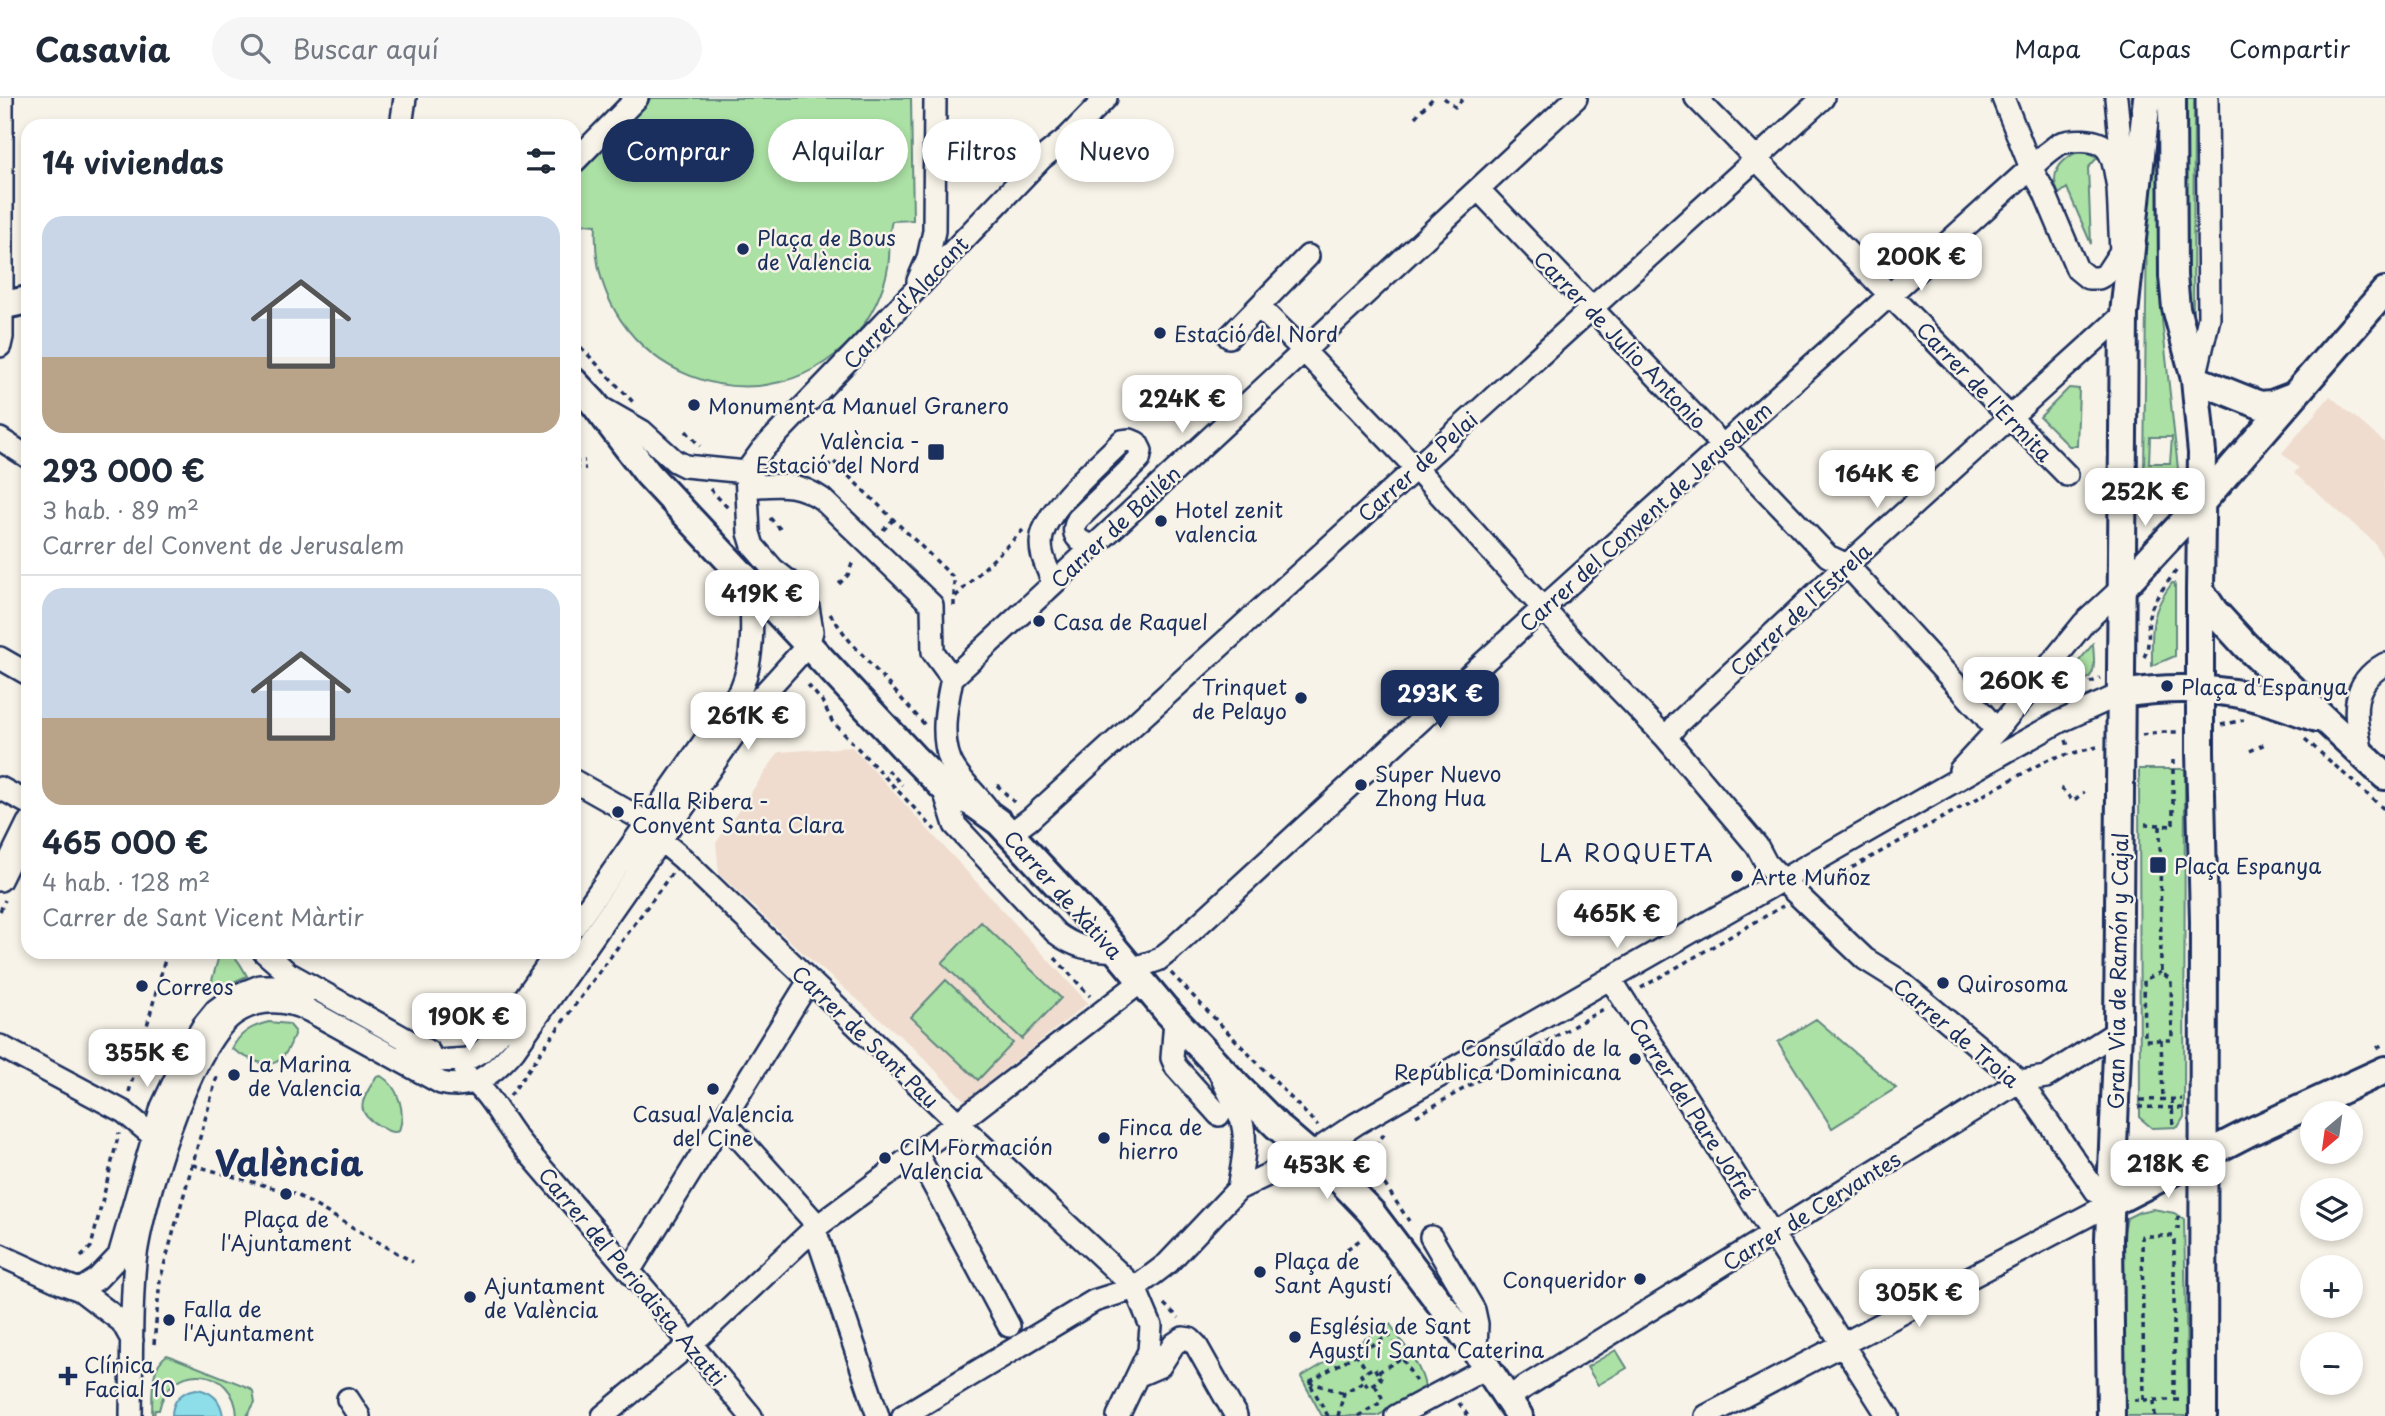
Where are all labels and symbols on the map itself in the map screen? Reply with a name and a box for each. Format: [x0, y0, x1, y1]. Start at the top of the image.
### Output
place label: Plaça de Bous de València [757, 221, 896, 277]
street label: Carrer d'Alacant [835, 228, 975, 376]
pin: 200K € [1864, 234, 1978, 293]
marker: Plaça de Bous de València [735, 241, 751, 257]
street label: Carrer de Julio Antonio [1527, 243, 1715, 435]
street label: Carrer de l'Ermita [1910, 314, 2061, 469]
place label: Estació del Nord [1174, 317, 1338, 349]
marker: Estació del Nord [1152, 325, 1168, 341]
pin: 224K € [1125, 376, 1239, 435]
place label: Monument a Manuel Granero [708, 389, 1009, 421]
street label: Carrer del Convent de Jerusalem [1511, 393, 1779, 639]
marker: Monument a Manuel Granero [686, 397, 702, 413]
street label: Carrer de Pelai [1350, 403, 1484, 529]
place label: València - Estació del Nord [756, 424, 920, 480]
marker: València - Estació del Nord [926, 442, 946, 462]
pin: 164K € [1820, 450, 1934, 510]
street label: Carrer de Bailén [1043, 457, 1187, 595]
pin: 252K € [2088, 468, 2202, 528]
place label: Hotel zenit valencia [1175, 493, 1283, 549]
marker: Hotel zenit valencia [1153, 513, 1169, 529]
street label: Carrer de l'Estrela [1722, 535, 1878, 683]
pin: 419K € [705, 570, 819, 630]
place label: Casa de Raquel [1053, 605, 1208, 637]
marker: Casa de Raquel [1031, 613, 1047, 629]
pin: 260K € [1967, 658, 2081, 717]
place label: Trinquet de Pelayo [1192, 670, 1287, 726]
pin: 293K € [1383, 670, 1497, 730]
place label: Plaça d'Espanya [2181, 670, 2348, 702]
marker: Plaça d'Espanya [2159, 678, 2175, 694]
marker: Trinquet de Pelayo [1293, 690, 1309, 706]
pin: 261K € [691, 692, 805, 752]
place label: Super Nuevo Zhong Hua [1375, 757, 1501, 813]
marker: Super Nuevo Zhong Hua [1353, 777, 1369, 793]
place label: Falla Ribera - Convent Santa Clara [632, 784, 845, 840]
marker: Falla Ribera - Convent Santa Clara [610, 804, 626, 820]
street label: Carrer de Xàtiva [997, 822, 1131, 966]
street label: Gran Via de Ramón y Cajal [2099, 832, 2135, 1110]
district label: LA ROQUETA [1539, 835, 1715, 870]
place label: Plaça Espanya [2174, 849, 2321, 881]
marker: Plaça Espanya [2148, 855, 2168, 875]
place label: Arte Muñoz [1751, 860, 1870, 892]
marker: Arte Muñoz [1729, 868, 1745, 884]
pin: 465K € [1560, 890, 1674, 950]
street label: Carrer de Sant Pau [785, 957, 947, 1115]
place label: Quirosoma [1957, 967, 2067, 999]
street label: Carrer de Troia [1887, 969, 2028, 1095]
place label: Correos [156, 970, 234, 1002]
marker: Quirosoma [1935, 975, 1951, 991]
marker: Correos [134, 978, 150, 994]
pin: 190K € [412, 993, 526, 1053]
street label: Carrer del Pare Jofré [1622, 1011, 1764, 1205]
pin: 355K € [90, 1030, 204, 1089]
place label: Consulado de la República Dominicana [1394, 1031, 1622, 1087]
place label: La Marina de Valencia [248, 1047, 362, 1103]
marker: Consulado de la República Dominicana [1627, 1051, 1643, 1067]
marker: La Marina de Valencia [226, 1067, 242, 1083]
marker: Casual Valencia del Cine [705, 1081, 721, 1097]
place label: Casual Valencia del Cine [632, 1097, 794, 1153]
north arrow [2300, 1101, 2362, 1164]
place label: Finca de hierro [1118, 1110, 1203, 1166]
place label: CIM Formación Valencia [899, 1130, 1053, 1186]
marker: Finca de hierro [1096, 1130, 1112, 1146]
district label: València [214, 1135, 364, 1188]
pin: 218K € [2111, 1140, 2225, 1200]
pin: 453K € [1270, 1142, 1384, 1201]
street label: Carrer de Cervantes [1716, 1142, 1906, 1278]
marker: CIM Formación Valencia [877, 1150, 893, 1166]
street label: Carrer del Periodista Azatti [532, 1159, 734, 1393]
marker: Plaça de l'Ajuntament [278, 1186, 294, 1202]
place label: Plaça de l'Ajuntament [220, 1202, 352, 1258]
place label: Plaça de Sant Agustí [1274, 1244, 1392, 1300]
place label: Conqueridor [1502, 1263, 1626, 1295]
marker: Plaça de Sant Agustí [1252, 1264, 1268, 1280]
place label: Ajuntament de València [484, 1269, 605, 1325]
pin: 305K € [1862, 1270, 1976, 1329]
marker: Conqueridor [1632, 1271, 1648, 1287]
marker: Ajuntament de València [462, 1289, 478, 1305]
place label: Falla de l'Ajuntament [183, 1292, 314, 1348]
place label: Església de Sant Agustí i Santa Caterina [1309, 1309, 1544, 1365]
marker: Falla de l'Ajuntament [161, 1312, 177, 1328]
marker: Església de Sant Agustí i Santa Caterina [1287, 1329, 1303, 1345]
place label: Clínica Facial 10 [84, 1348, 176, 1404]
marker: Clínica Facial 10 [58, 1366, 78, 1386]

